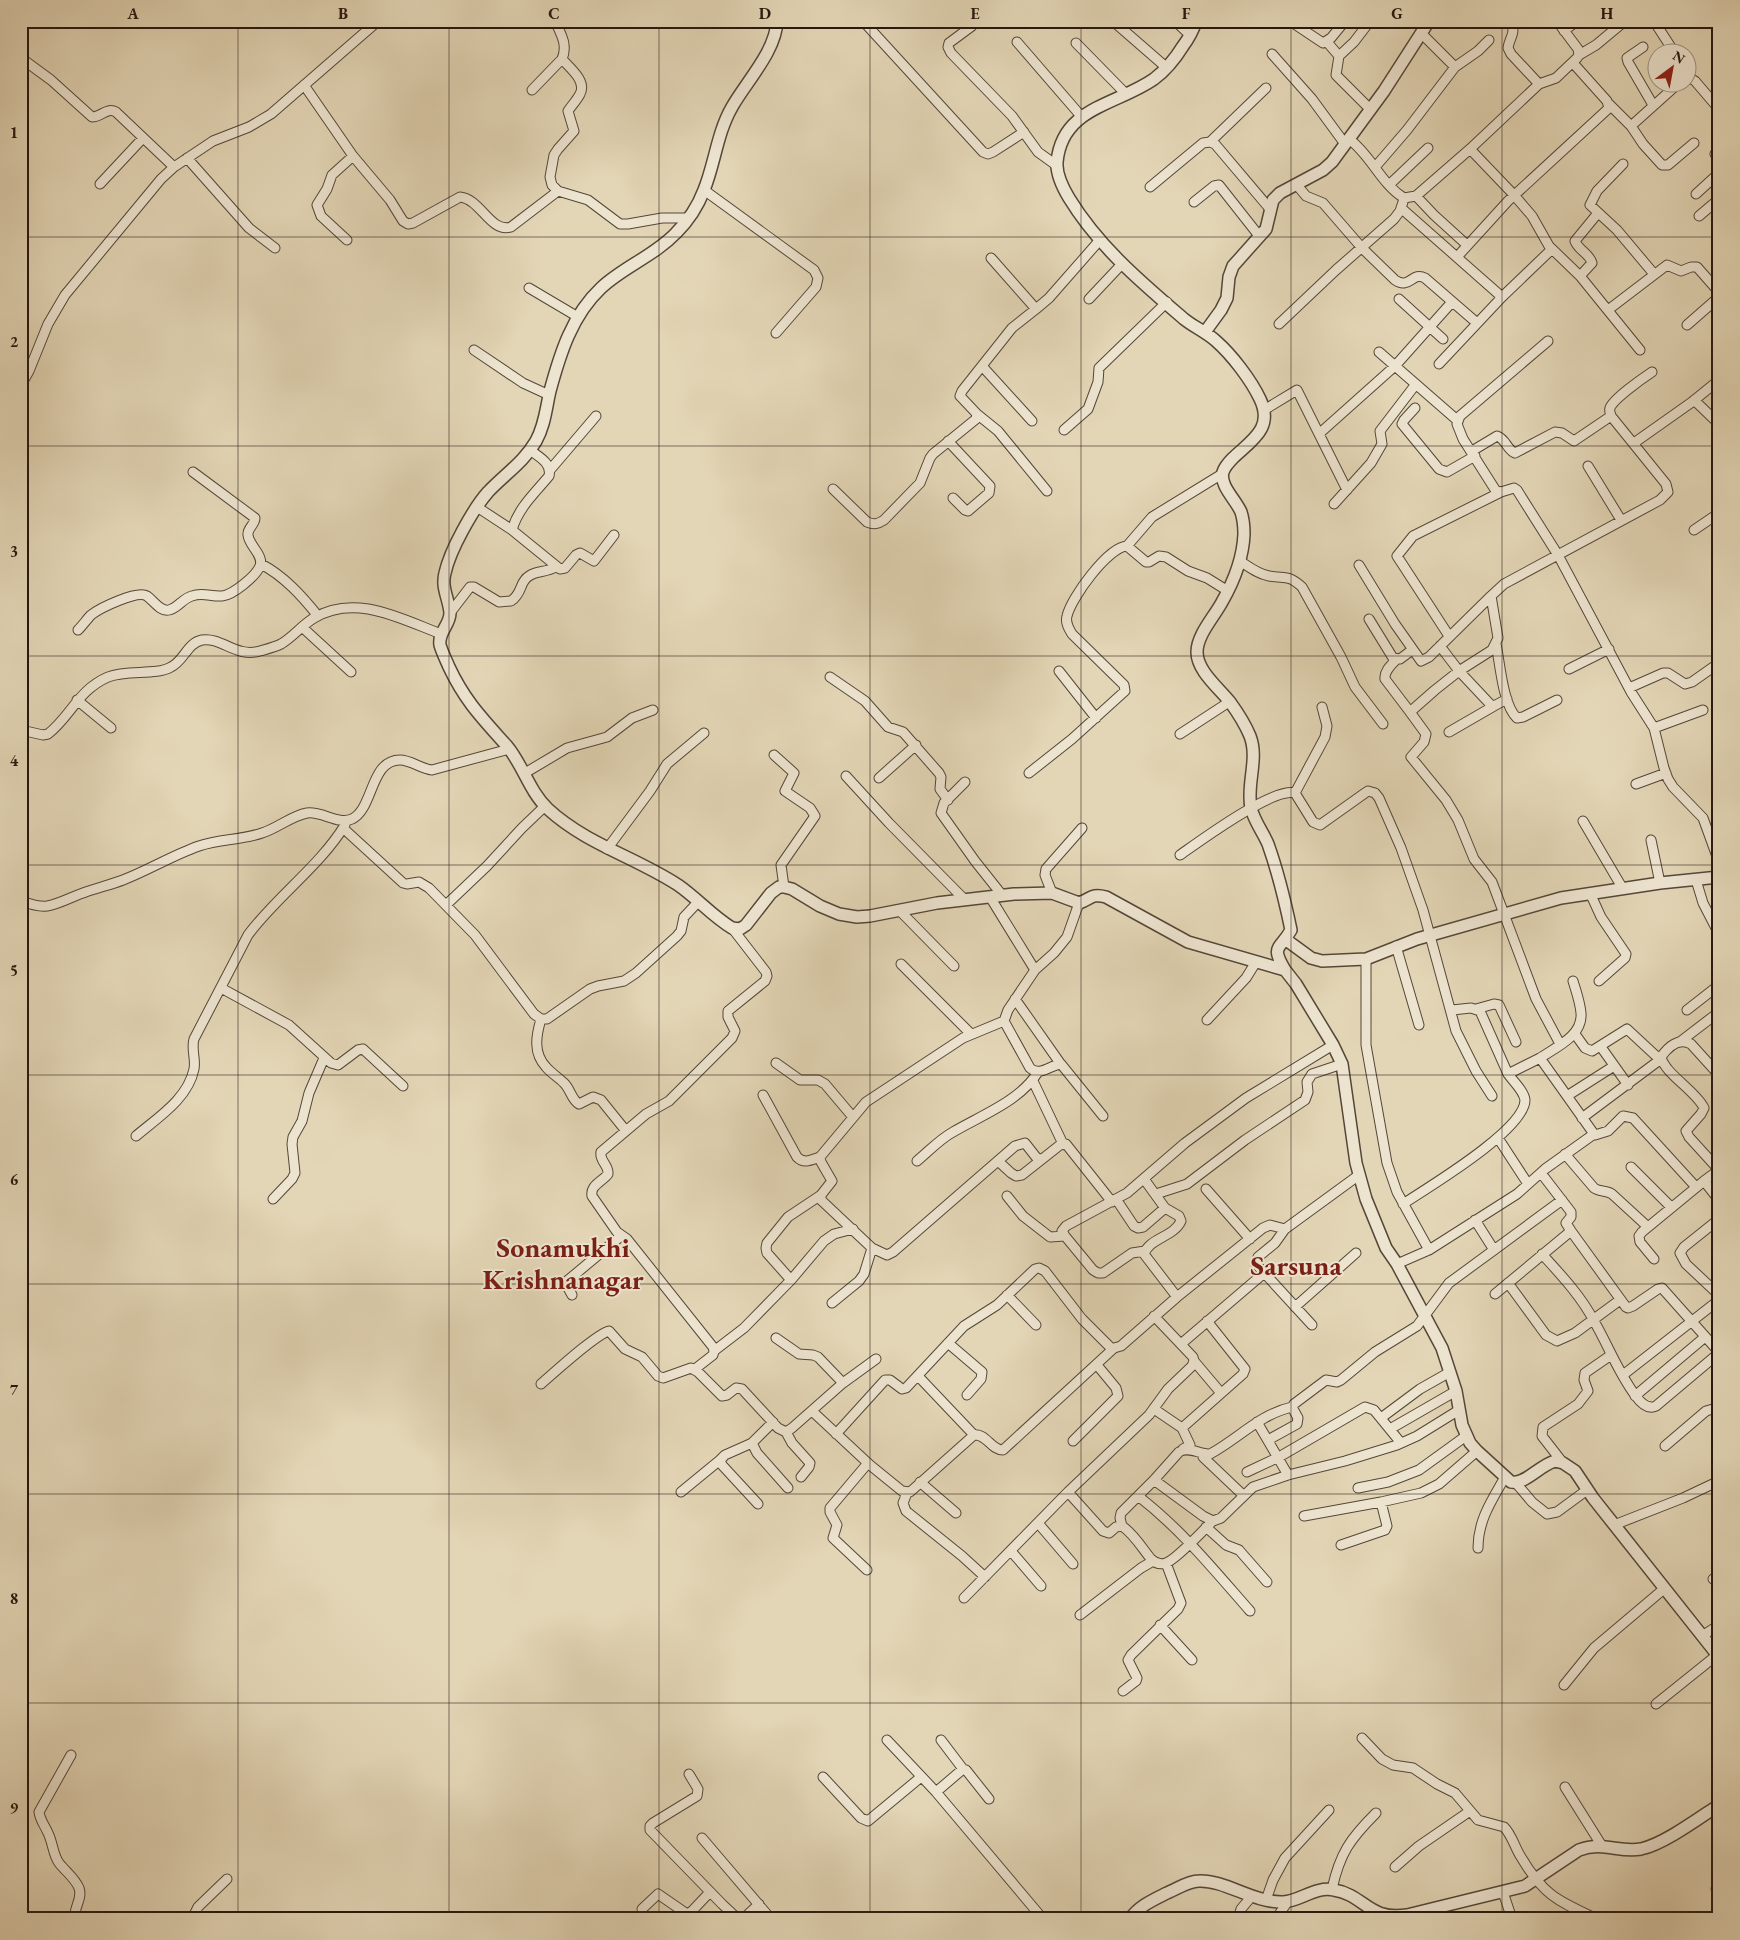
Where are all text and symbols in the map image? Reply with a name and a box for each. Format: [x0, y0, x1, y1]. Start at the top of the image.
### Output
text: A [126, 3, 139, 24]
text: B [338, 3, 348, 24]
text: C [548, 3, 560, 24]
text: D [759, 3, 771, 24]
text: E [970, 3, 980, 24]
text: F [1182, 3, 1191, 24]
text: G [1391, 3, 1403, 24]
text: H [1601, 3, 1614, 24]
north arrow [1648, 42, 1698, 92]
text: N [1669, 46, 1689, 68]
text: 1 [10, 122, 18, 143]
text: 2 [10, 331, 19, 352]
text: 3 [10, 541, 18, 562]
text: 4 [10, 750, 19, 771]
text: 5 [10, 960, 18, 981]
text: 6 [10, 1169, 19, 1190]
district label: Sonamukhi Krishnanagar [482, 1229, 644, 1297]
district label: Sarsuna [1250, 1247, 1342, 1283]
text: 7 [10, 1379, 19, 1400]
text: 8 [10, 1588, 18, 1609]
text: 9 [10, 1797, 19, 1818]

